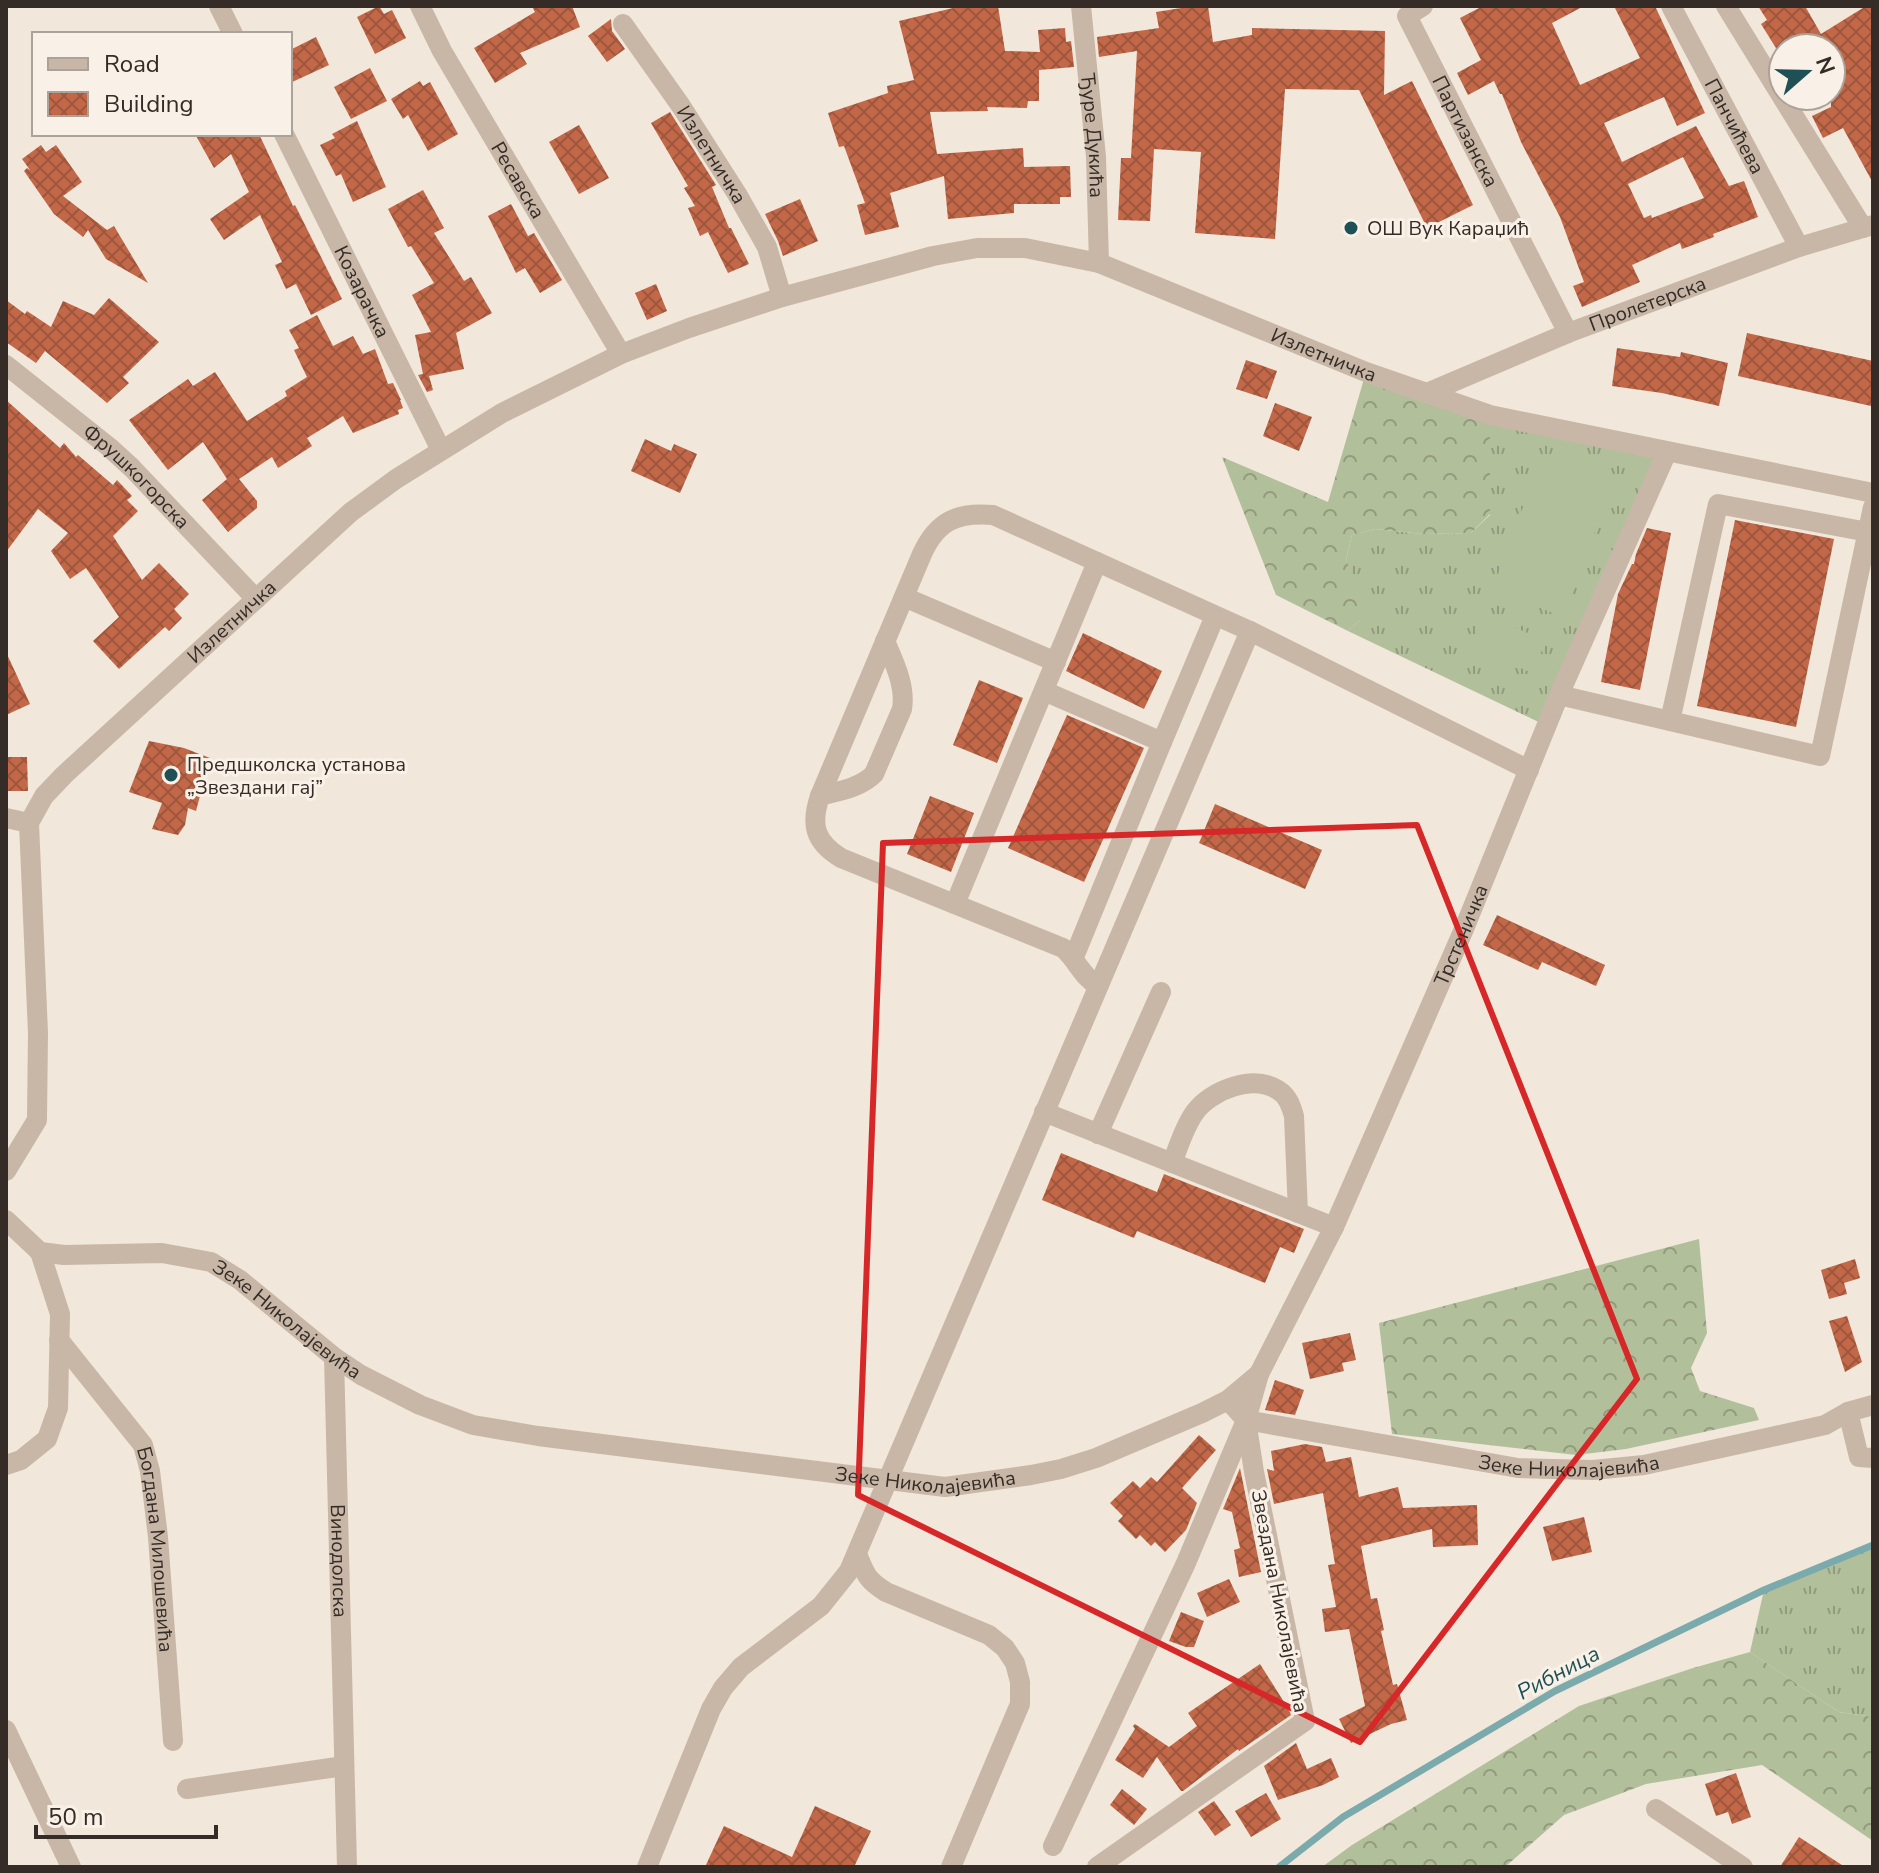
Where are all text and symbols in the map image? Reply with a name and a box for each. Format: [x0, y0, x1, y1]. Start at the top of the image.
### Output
legend [32, 32, 292, 136]
north arrow [1767, 32, 1847, 112]
text: Road [104, 48, 160, 80]
text: N [1808, 53, 1842, 78]
street label: Партизанска [1425, 71, 1505, 192]
street label: Ђуре Дукића [1074, 72, 1110, 198]
street label: Панчићева [1698, 74, 1771, 179]
text: Building [104, 88, 194, 120]
street label: Излетничка [670, 100, 753, 209]
street label: Ресавска [485, 137, 551, 224]
place label: ОШ Вук Караџић [1367, 215, 1529, 242]
marker: ОШ Вук Караџић [1342, 219, 1360, 237]
street label: Козарачка [328, 241, 396, 343]
street label: Пролетерска [1585, 270, 1710, 338]
street label: Излетничка [1267, 322, 1380, 389]
street label: Фрушкогорска [77, 418, 196, 535]
street label: Излетничка [182, 574, 282, 670]
place label: Предшколска установа „Звездани гај” [187, 751, 406, 801]
marker: Предшколска установа „Звездани гај” [162, 766, 180, 784]
street label: Трстеничка [1428, 881, 1495, 990]
street label: Зеке Николајевића [207, 1253, 367, 1386]
street label: Богдана Милошевића [130, 1444, 179, 1653]
street label: Зеке Николајевића [1476, 1448, 1662, 1484]
street label: Зеке Николајевића [833, 1460, 1017, 1501]
street label: Звездана Николајевића [1245, 1487, 1314, 1715]
street label: Винодолска [324, 1504, 354, 1618]
water label: Рибница [1512, 1639, 1605, 1707]
scale bar [36, 1789, 216, 1839]
text: 50 m [48, 1801, 104, 1833]

